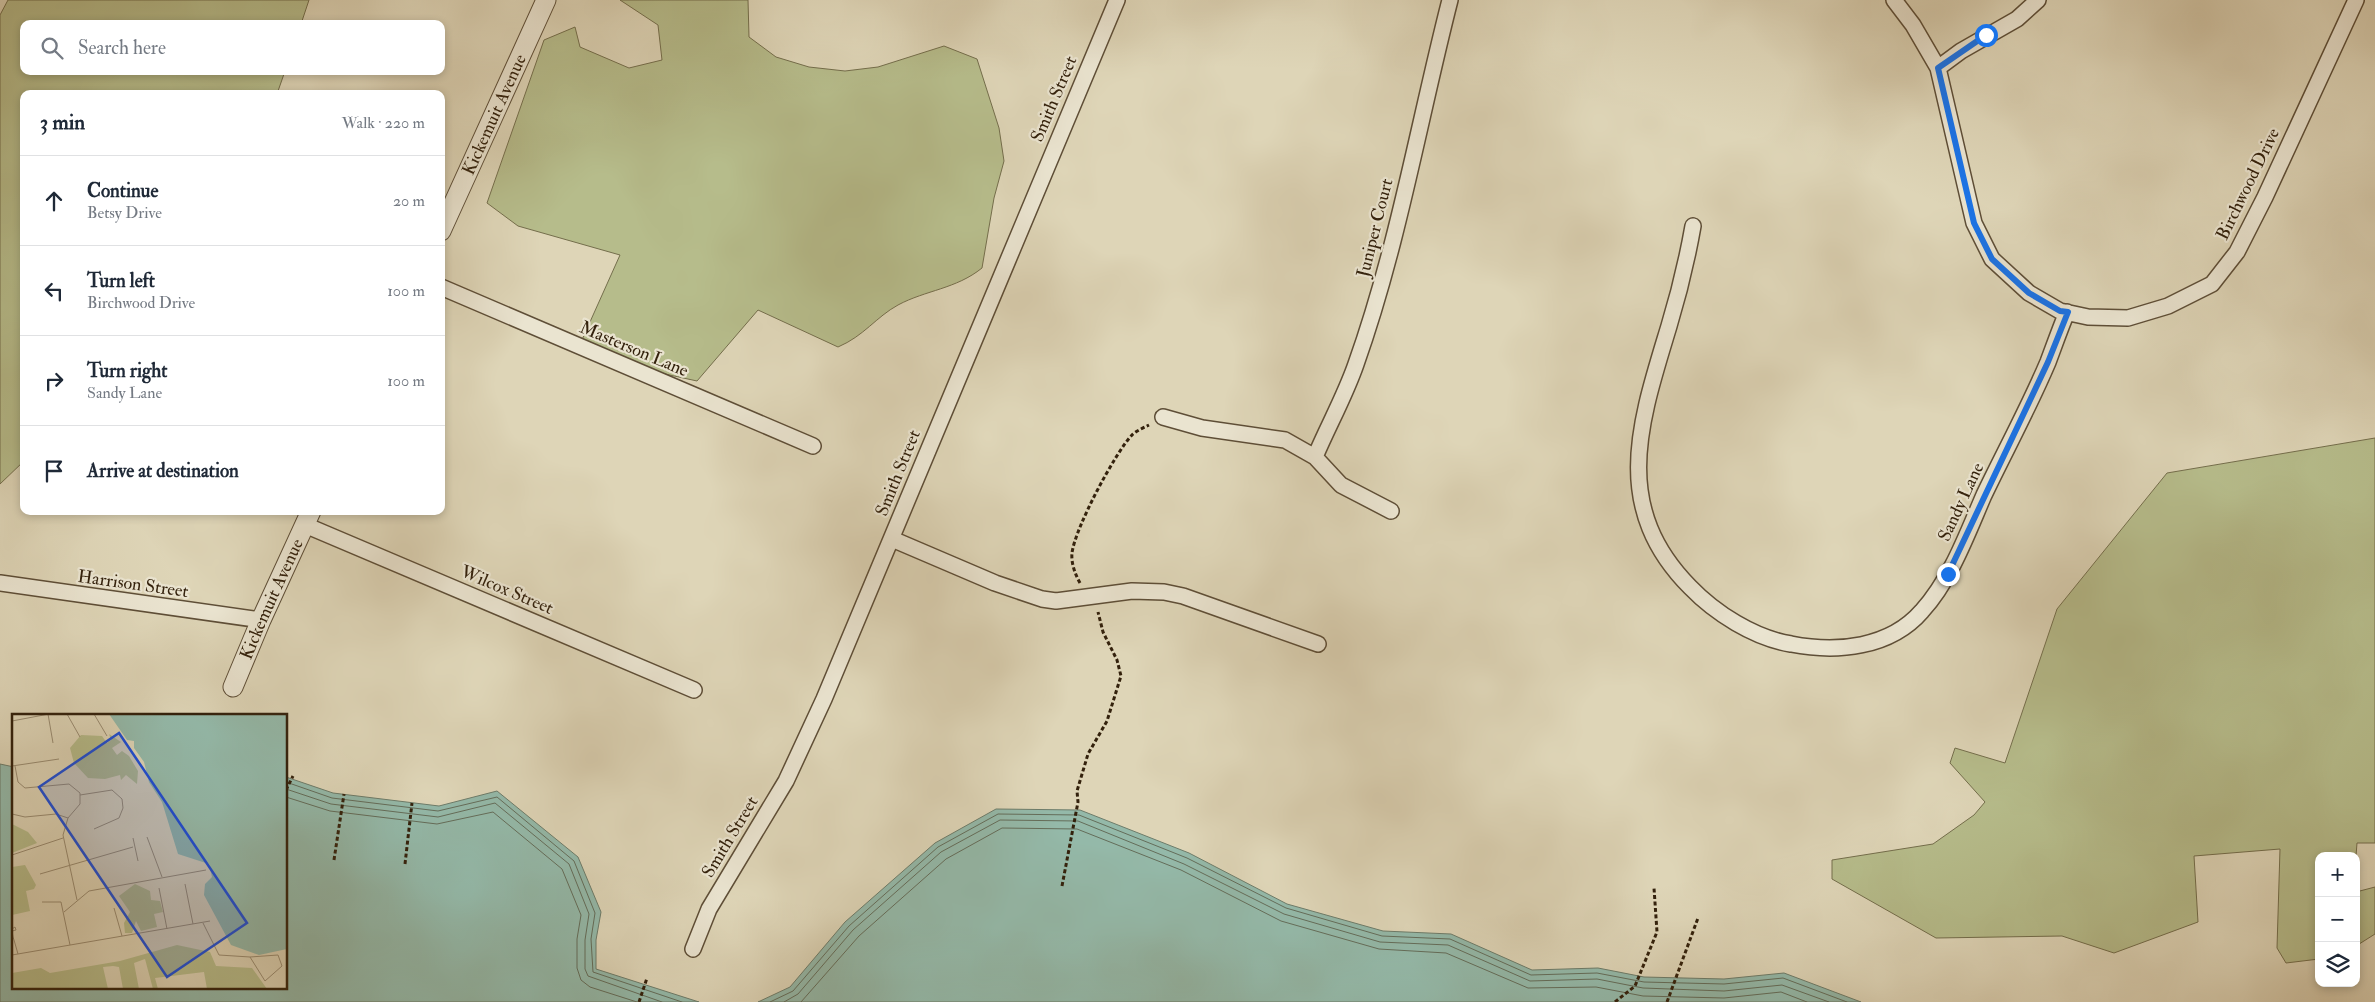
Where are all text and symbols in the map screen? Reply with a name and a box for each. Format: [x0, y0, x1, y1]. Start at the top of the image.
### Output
search box [20, 20, 445, 75]
route start [1975, 24, 1998, 47]
icon: search [38, 34, 66, 62]
text: Search here [78, 36, 166, 60]
street label: Kickemuit Avenue [457, 50, 532, 178]
street label: Smith Street [1026, 52, 1082, 145]
text: 3 min [40, 109, 85, 136]
text: Walk · 220 m [342, 113, 425, 133]
street label: Birchwood Drive [2211, 124, 2285, 244]
street label: Juniper Court [1351, 176, 1398, 281]
text: Continue [87, 179, 158, 203]
icon: ahead [40, 187, 68, 215]
text: 20 m [393, 191, 425, 211]
text: Betsy Drive [87, 203, 162, 223]
text: Turn left [87, 269, 155, 293]
icon: left [40, 277, 68, 305]
text: 100 m [387, 281, 425, 301]
text: Birchwood Drive [87, 293, 195, 313]
street label: Masterson Lane [576, 316, 692, 382]
text: Turn right [87, 359, 167, 383]
icon: right [40, 367, 68, 395]
text: 100 m [387, 371, 425, 391]
text: Sandy Lane [87, 383, 162, 403]
street label: Smith Street [870, 426, 926, 520]
icon: arrive [40, 457, 68, 485]
street label: Sandy Lane [1933, 458, 1989, 545]
text: Arrive at destination [87, 459, 239, 483]
street label: Kickemuit Avenue [234, 534, 309, 663]
street label: Wilcox Street [456, 560, 557, 620]
route end [1937, 563, 1960, 586]
street label: Harrison Street [76, 565, 190, 603]
inset map [12, 714, 288, 990]
street label: Smith Street [697, 792, 763, 882]
map controls [2315, 852, 2360, 987]
button: + [2315, 852, 2360, 897]
button: − [2315, 897, 2360, 942]
button: layers [2315, 942, 2360, 987]

